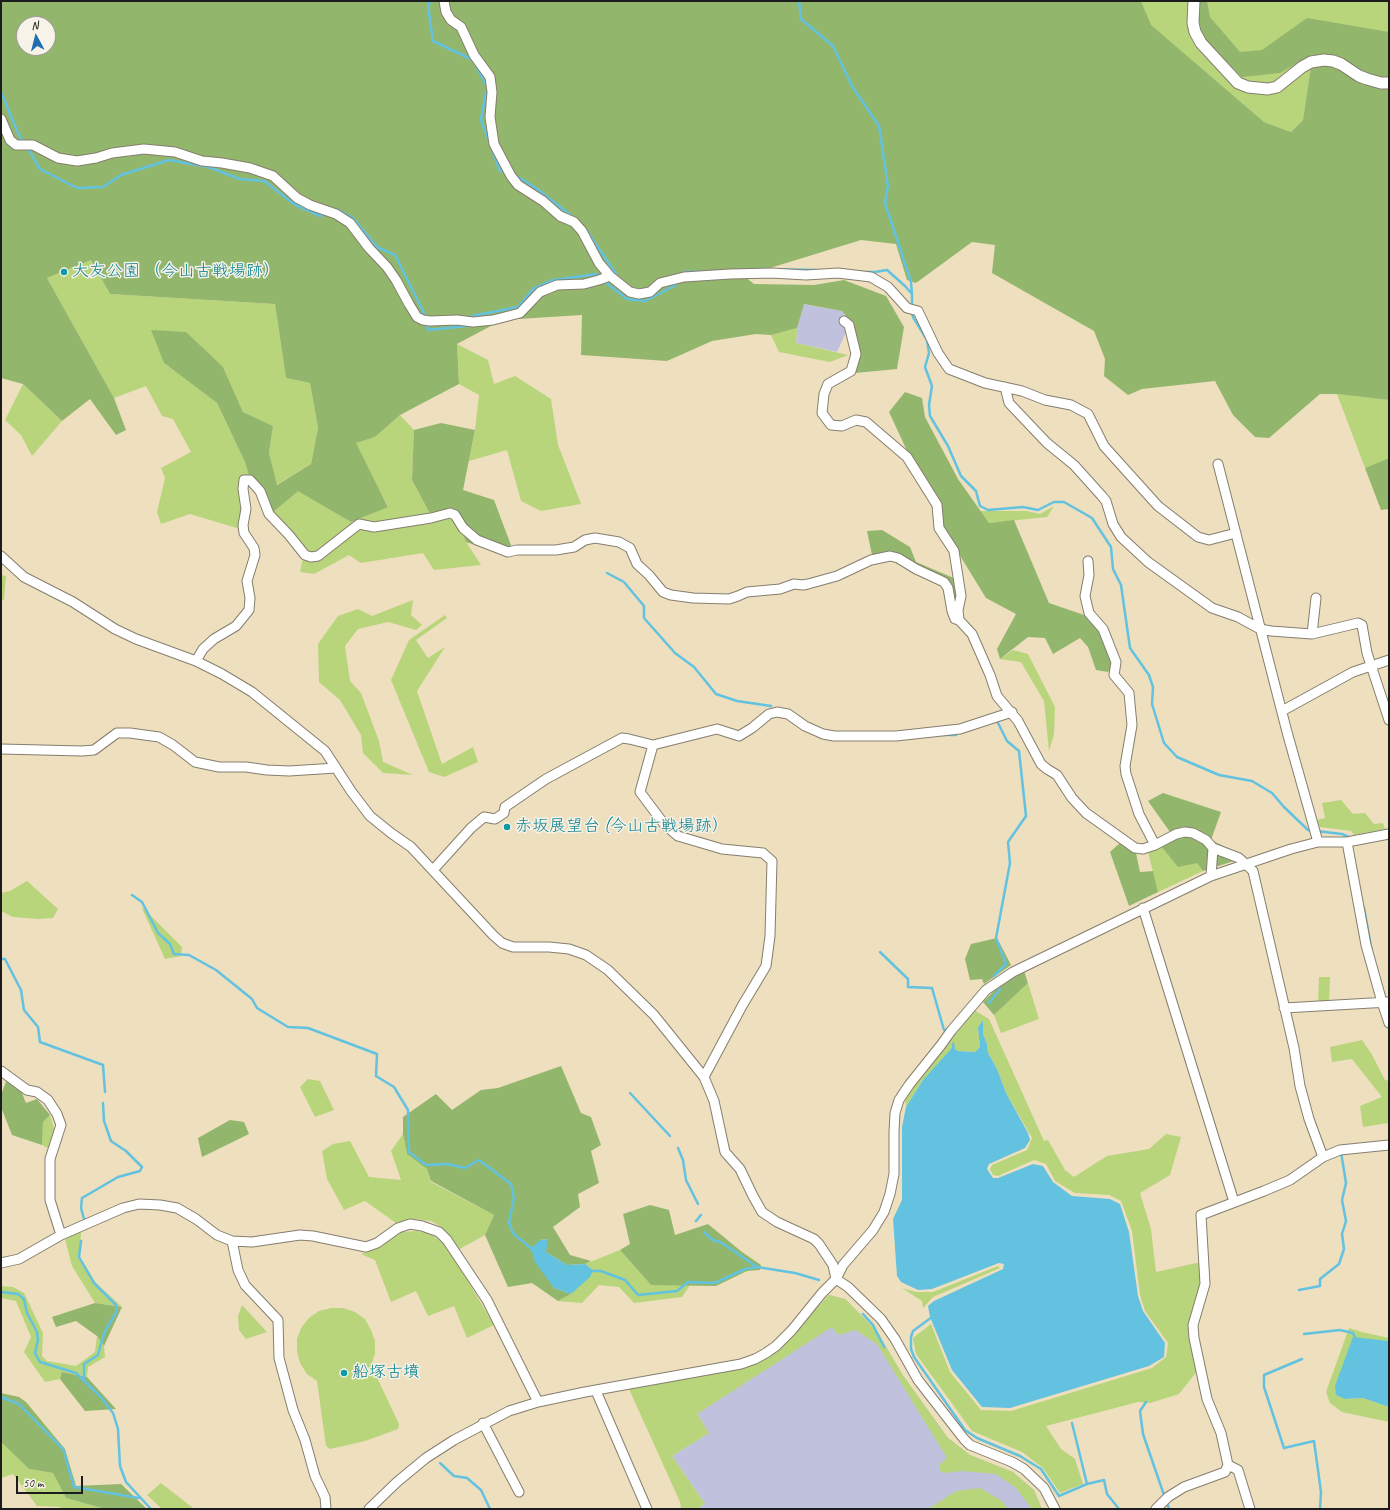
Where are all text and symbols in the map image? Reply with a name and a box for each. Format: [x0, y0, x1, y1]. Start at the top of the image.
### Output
north arrow [16, 16, 56, 56]
text: N [30, 18, 39, 32]
place label: 大友公園 （今山古戦場跡） [72, 262, 280, 282]
marker: 大友公園 （今山古戦場跡） [59, 267, 69, 277]
place label: 赤坂展望台 (今山古戦場跡） [515, 817, 729, 837]
marker: 赤坂展望台 (今山古戦場跡） [502, 822, 512, 832]
place label: 船塚古墳 [352, 1363, 420, 1383]
marker: 船塚古墳 [339, 1368, 349, 1378]
scale bar [18, 1468, 85, 1494]
text: 50 m [23, 1475, 43, 1491]

